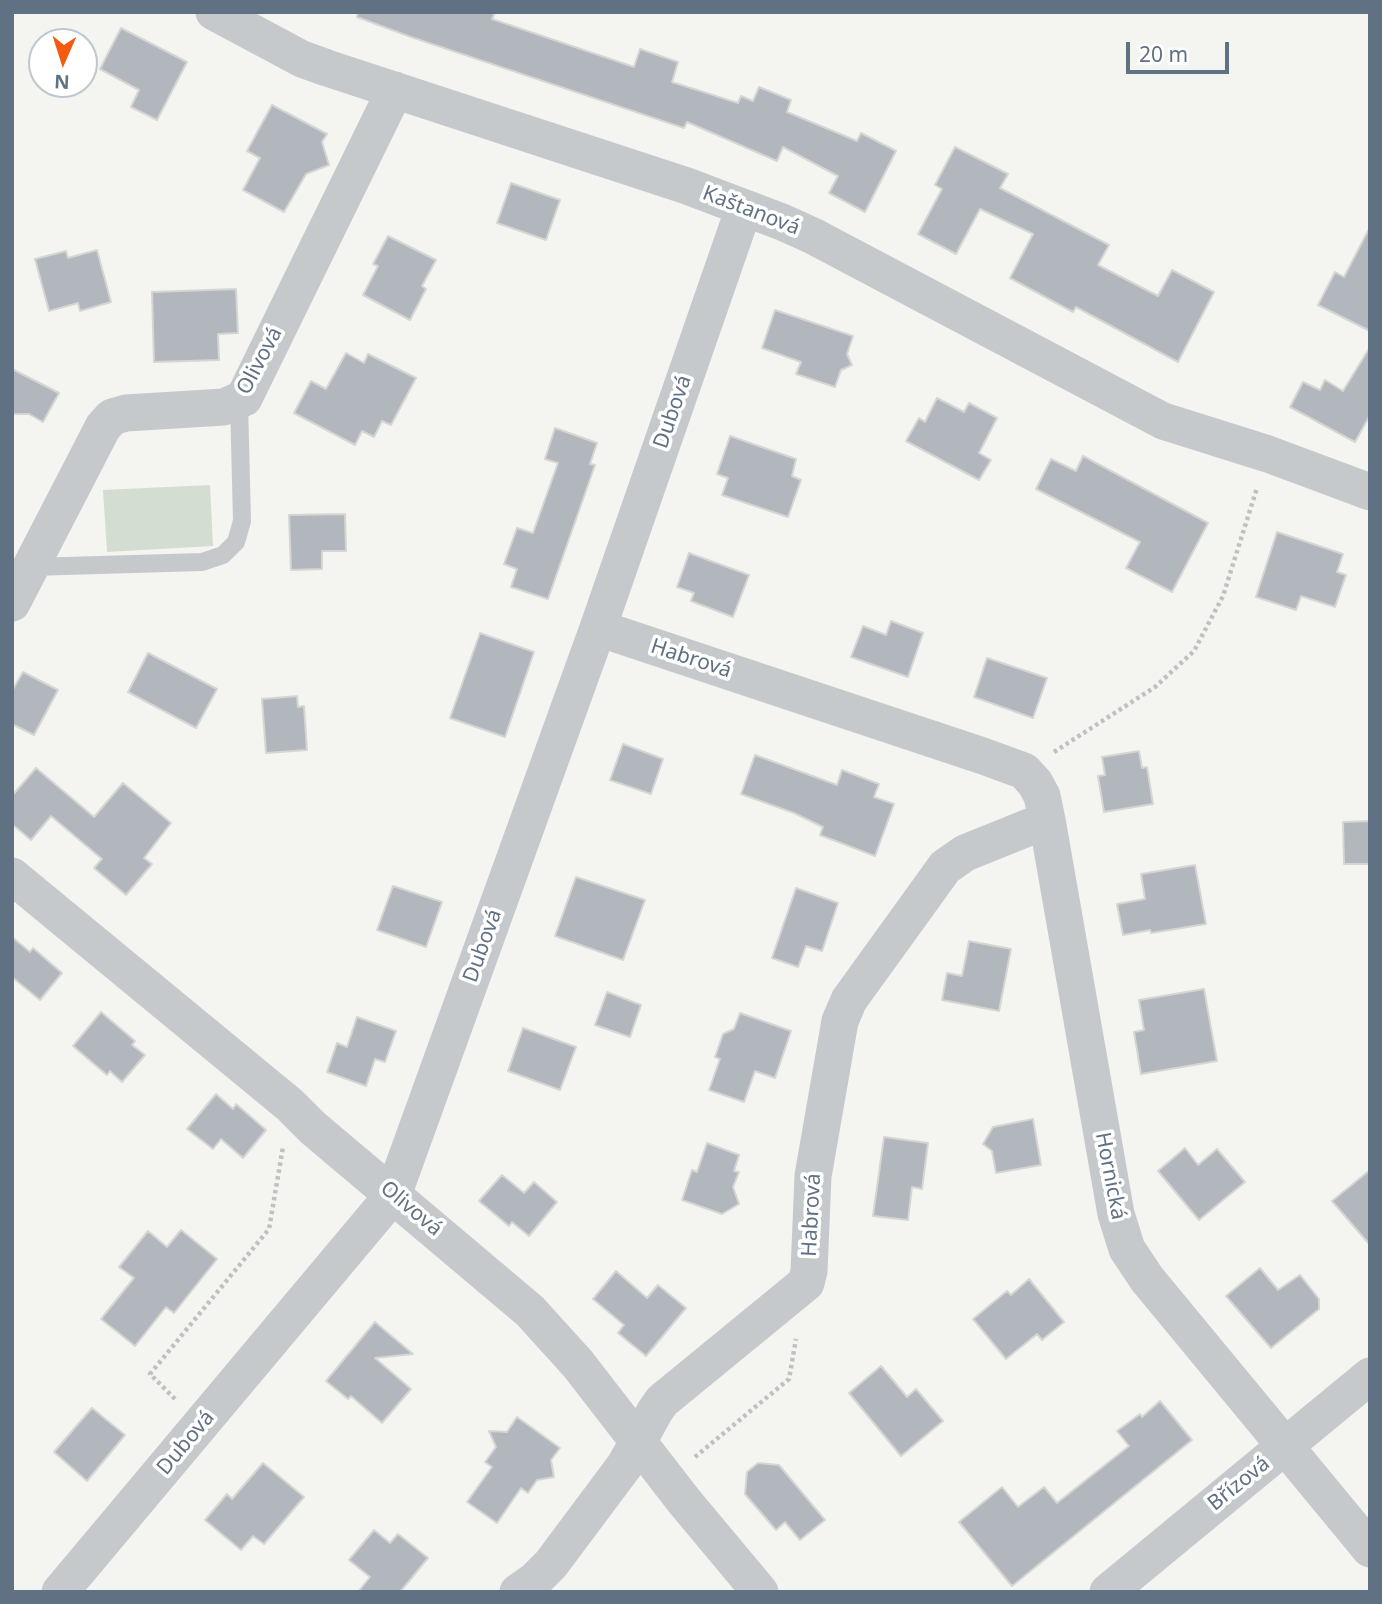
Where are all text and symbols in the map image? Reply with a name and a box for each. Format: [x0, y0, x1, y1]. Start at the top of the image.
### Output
north arrow [28, 28, 98, 98]
scale bar [1130, 28, 1233, 72]
text: 20 m [1139, 40, 1188, 68]
text: N [54, 69, 70, 95]
street label: Kaštanová [699, 181, 803, 241]
street label: Olivová [232, 323, 288, 399]
street label: Dubová [649, 372, 697, 452]
street label: Habrová [648, 634, 734, 684]
street label: Dubová [458, 906, 508, 986]
street label: Hornická [1089, 1130, 1131, 1222]
street label: Habrová [797, 1173, 827, 1257]
street label: Olivová [375, 1176, 447, 1242]
street label: Dubová [152, 1406, 220, 1480]
street label: Břízová [1203, 1451, 1275, 1517]

